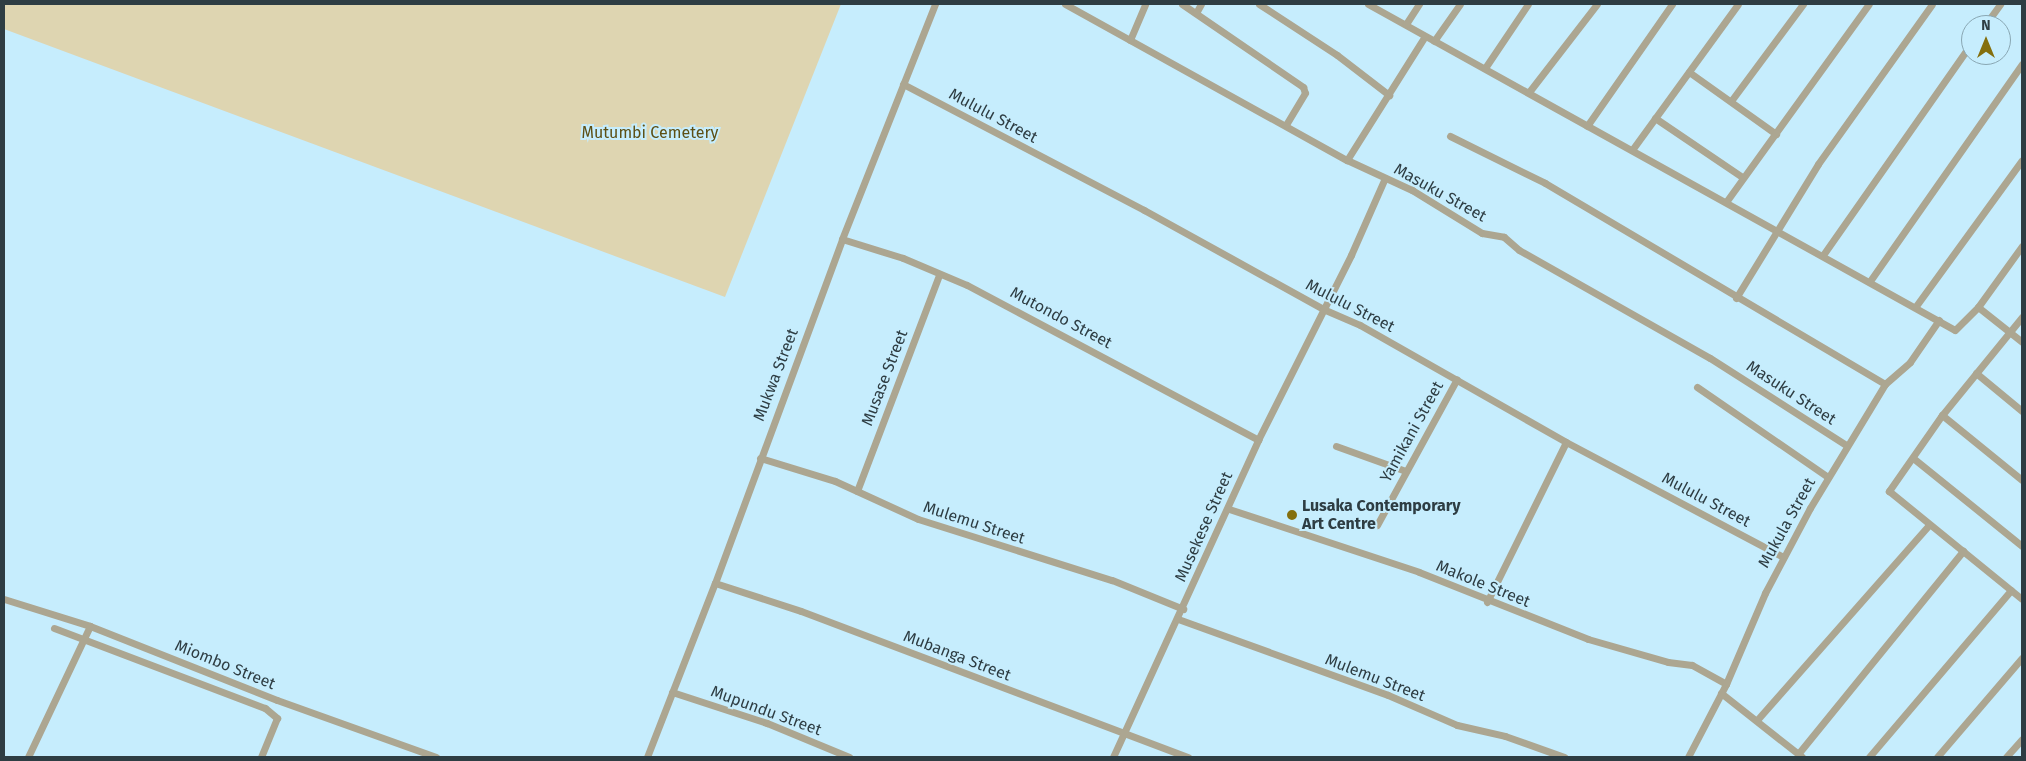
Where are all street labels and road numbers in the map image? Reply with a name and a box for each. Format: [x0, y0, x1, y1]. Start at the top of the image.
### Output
street label: Mululu Street [945, 85, 1041, 147]
street label: Masuku Street [1390, 160, 1490, 226]
street label: Mululu Street [1302, 275, 1398, 337]
street label: Mutondo Street [1007, 283, 1115, 353]
street label: Mukwa Street [750, 326, 802, 424]
street label: Musase Street [858, 327, 912, 429]
street label: Masuku Street [1743, 357, 1839, 429]
street label: Yamikani Street [1376, 378, 1448, 486]
street label: Musekese Street [1171, 469, 1237, 585]
street label: Mululu Street [1658, 469, 1754, 531]
street label: Mukula Street [1754, 475, 1820, 571]
street label: Mulemu Street [921, 498, 1027, 548]
street label: Makole Street [1433, 556, 1533, 612]
street label: Mubanga Street [901, 627, 1013, 685]
street label: Miombo Street [172, 636, 278, 694]
street label: Mulemu Street [1322, 650, 1428, 706]
street label: Mupundu Street [708, 682, 824, 740]

